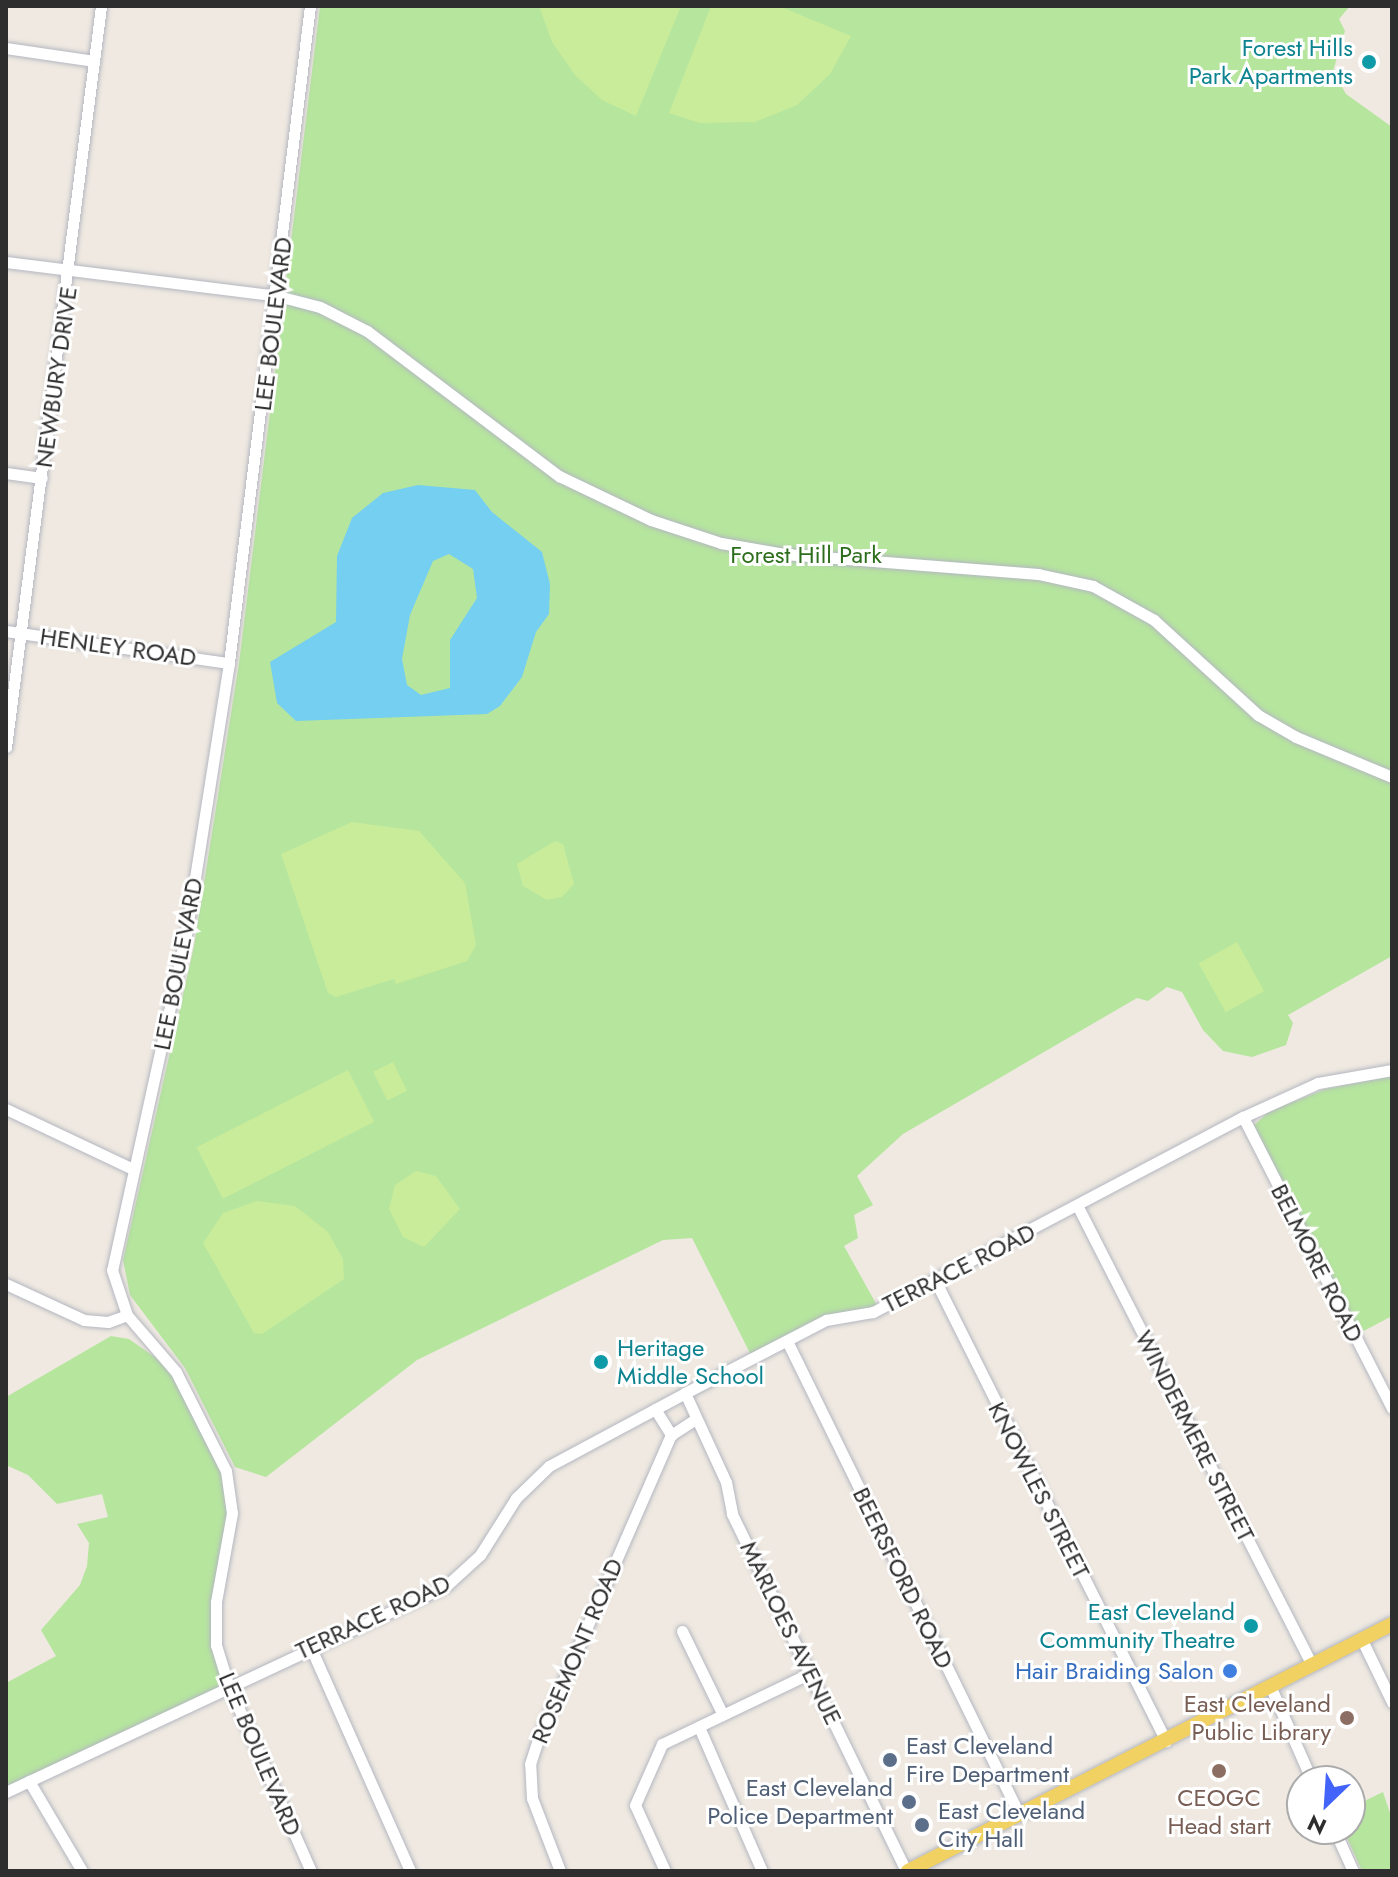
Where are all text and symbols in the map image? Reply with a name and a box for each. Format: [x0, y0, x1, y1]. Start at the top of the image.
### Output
place label: Forest Hills Park Apartments [1189, 34, 1353, 90]
marker: Forest Hills Park Apartments [1360, 53, 1378, 71]
street label: LEE BOULEVARD [248, 235, 298, 413]
street label: NEWBURY DRIVE [29, 285, 83, 469]
park label: Forest Hill Park [730, 541, 882, 569]
street label: HENLEY ROAD [38, 622, 198, 672]
street label: LEE BOULEVARD [147, 875, 209, 1053]
street label: BELMORE ROAD [1265, 1179, 1369, 1347]
street label: TERRACE ROAD [878, 1217, 1040, 1319]
street label: WINDERMERE STREET [1129, 1326, 1261, 1546]
place label: Heritage Middle School [617, 1334, 764, 1390]
marker: Heritage Middle School [592, 1353, 610, 1371]
street label: KNOWLES STREET [982, 1397, 1096, 1583]
street label: BEERSFORD ROAD [847, 1483, 959, 1673]
street label: MARLOES AVENUE [734, 1537, 848, 1729]
street label: ROSEMONT ROAD [525, 1554, 629, 1748]
street label: TERRACE ROAD [291, 1569, 455, 1665]
place label: East Cleveland Community Theatre [1039, 1598, 1235, 1654]
marker: East Cleveland Community Theatre [1242, 1617, 1260, 1635]
place label: Hair Braiding Salon [1015, 1657, 1214, 1685]
marker: Hair Braiding Salon [1221, 1662, 1239, 1680]
street label: LEE BOULEVARD [213, 1668, 307, 1840]
place label: East Cleveland Public Library [1184, 1690, 1331, 1746]
marker: East Cleveland Public Library [1338, 1709, 1356, 1727]
place label: East Cleveland Fire Department [906, 1732, 1069, 1788]
marker: East Cleveland Fire Department [881, 1751, 899, 1769]
marker: CEOGC Head start [1210, 1762, 1228, 1780]
north arrow [1286, 1765, 1366, 1845]
place label: East Cleveland Police Department [707, 1774, 893, 1830]
place label: CEOGC Head start [1168, 1784, 1270, 1840]
marker: East Cleveland Police Department [900, 1793, 918, 1811]
place label: East Cleveland City Hall [938, 1797, 1085, 1853]
text: N [1302, 1807, 1331, 1843]
marker: East Cleveland City Hall [913, 1816, 931, 1834]

